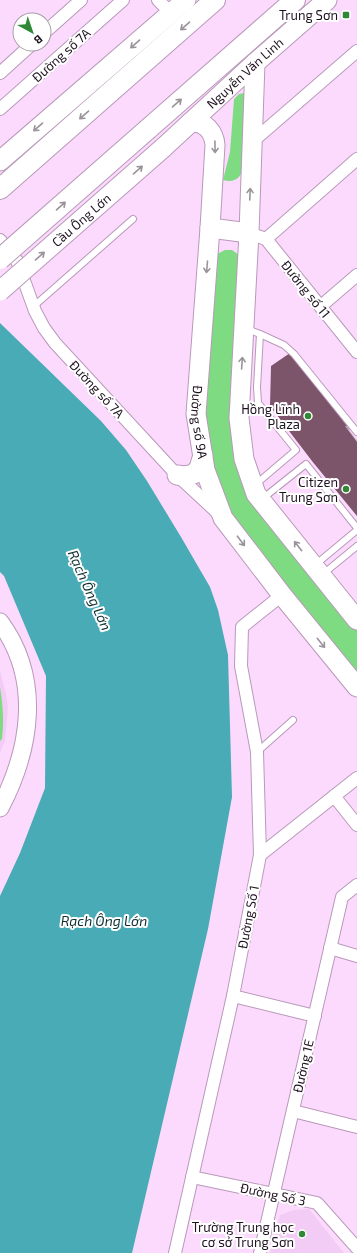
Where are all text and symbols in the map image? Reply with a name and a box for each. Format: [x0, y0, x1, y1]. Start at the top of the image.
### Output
place label: Trung Sơn [279, 7, 338, 23]
marker: Trung Sơn [341, 10, 351, 20]
north arrow [12, 12, 52, 52]
one-way arrow [180, 21, 191, 30]
street label: Đường số 7A [29, 25, 93, 85]
text: B [32, 33, 46, 47]
street label: Nguyễn Văn Linh [203, 34, 286, 112]
one-way arrow [130, 39, 140, 49]
one-way arrow [172, 99, 182, 108]
one-way arrow [79, 110, 89, 119]
one-way arrow [33, 123, 44, 132]
one-way arrow [211, 140, 219, 153]
one-way arrow [132, 166, 143, 175]
one-way arrow [247, 188, 254, 201]
street label: Cầu Ông Lớn [48, 190, 114, 250]
one-way arrow [55, 201, 66, 210]
one-way arrow [35, 251, 45, 261]
street label: Đường số 11 [278, 257, 334, 321]
one-way arrow [204, 260, 211, 273]
street label: Đường số 7A [66, 357, 128, 421]
one-way arrow [238, 357, 245, 370]
street label: Đường số 9A [188, 385, 211, 460]
place label: Hồng Lĩnh Plaza [241, 401, 300, 432]
marker: Hồng Lĩnh Plaza [303, 411, 313, 421]
place label: Citizen Trung Sơn [279, 474, 338, 505]
marker: Citizen Trung Sơn [341, 484, 351, 494]
one-way arrow [237, 535, 245, 546]
one-way arrow [293, 540, 302, 551]
water label: Rạch Ông Lớn [65, 547, 115, 633]
one-way arrow [317, 637, 326, 648]
street label: Đường Số 1 [234, 884, 262, 950]
water label: Rạch Ông Lớn [61, 912, 147, 929]
street label: Đường 1E [289, 1038, 317, 1094]
street label: Đường Số 3 [239, 1179, 307, 1209]
place label: Trường Trung học cơ sở Trung Sơn [192, 1219, 294, 1250]
marker: Trường Trung học cơ sở Trung Sơn [297, 1229, 307, 1239]

